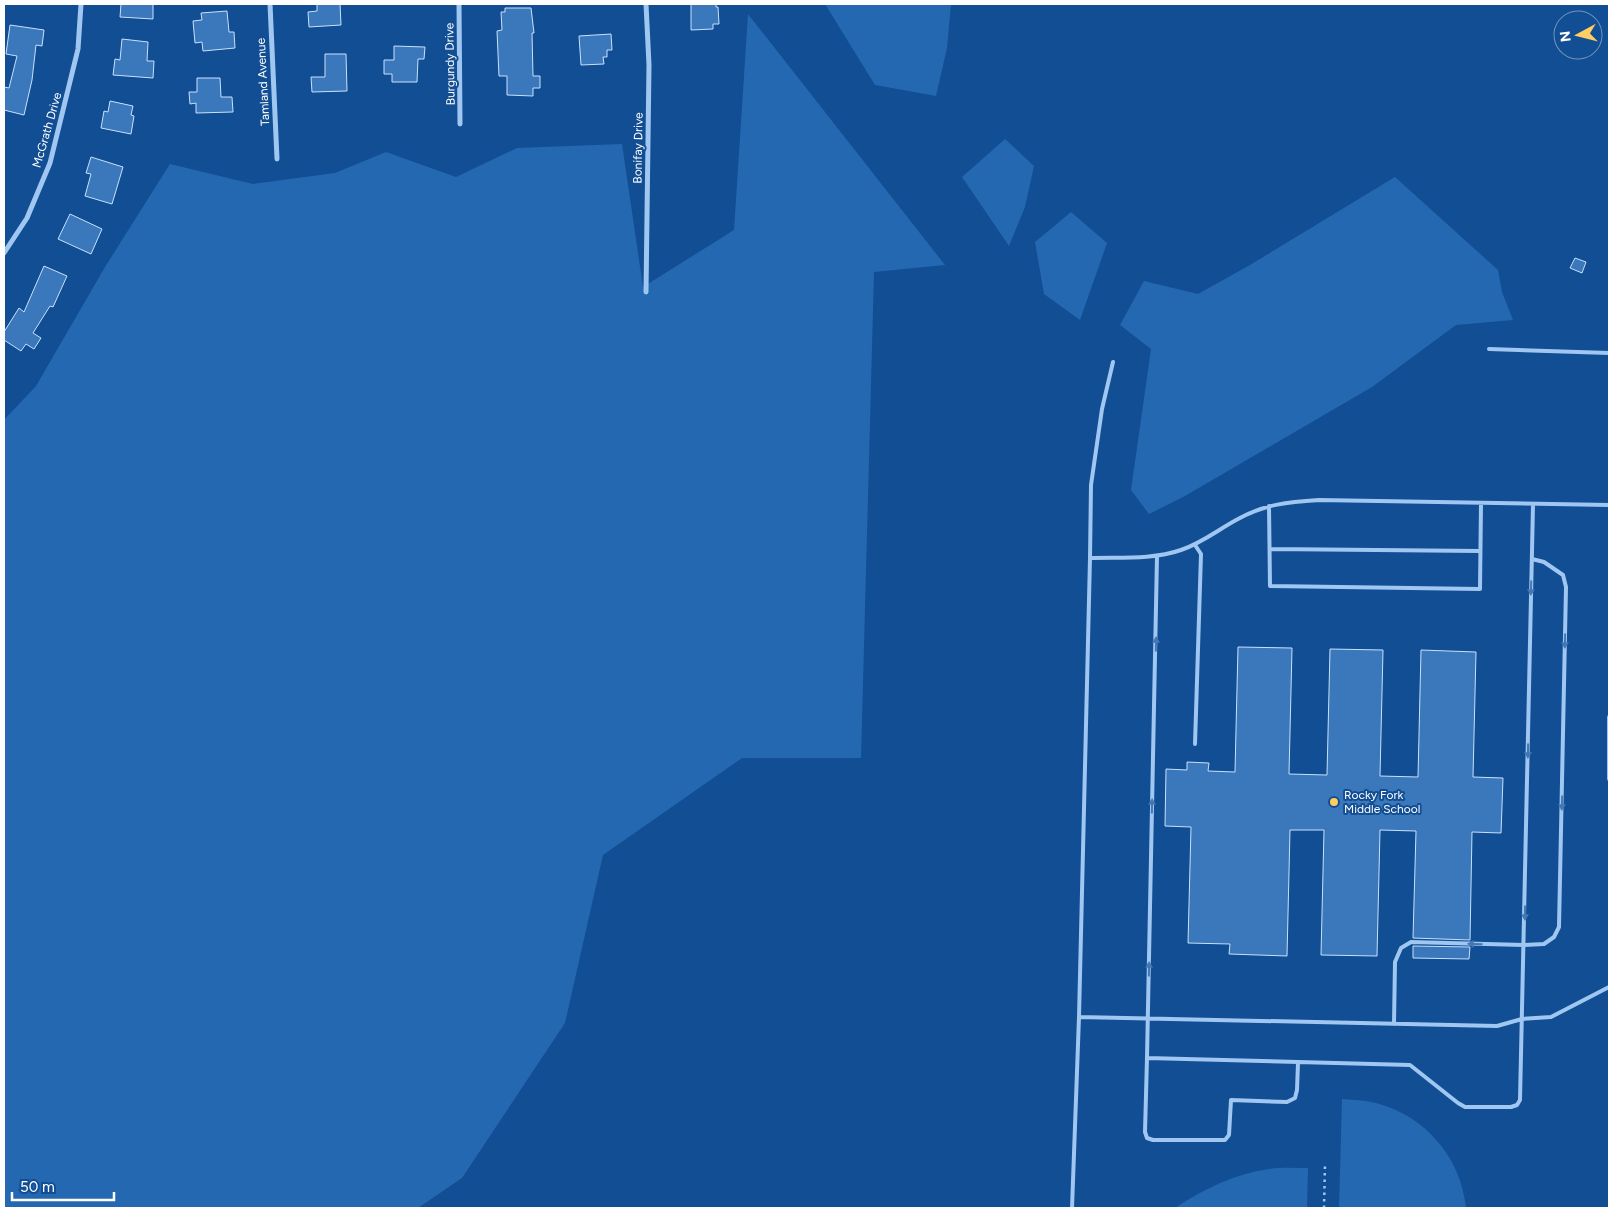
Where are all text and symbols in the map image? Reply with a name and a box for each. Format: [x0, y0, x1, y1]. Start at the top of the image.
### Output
north arrow [1553, 10, 1603, 60]
street label: Burgundy Drive [442, 22, 458, 105]
text: N [1556, 30, 1575, 43]
street label: Tamland Avenue [254, 37, 272, 126]
street label: McGrath Drive [30, 90, 65, 169]
street label: Bonifay Drive [630, 112, 646, 184]
one-way arrow [1527, 581, 1535, 597]
one-way arrow [1561, 633, 1569, 649]
one-way arrow [1152, 636, 1160, 652]
one-way arrow [1524, 743, 1532, 759]
place label: Rocky Fork Middle School [1344, 788, 1420, 816]
marker: Rocky Fork Middle School [1328, 796, 1340, 808]
one-way arrow [1557, 796, 1565, 812]
one-way arrow [1149, 798, 1157, 814]
one-way arrow [1520, 905, 1528, 921]
one-way arrow [1467, 940, 1483, 948]
one-way arrow [1145, 961, 1153, 977]
scale bar [12, 1170, 115, 1202]
text: 50 m [20, 1178, 55, 1196]

